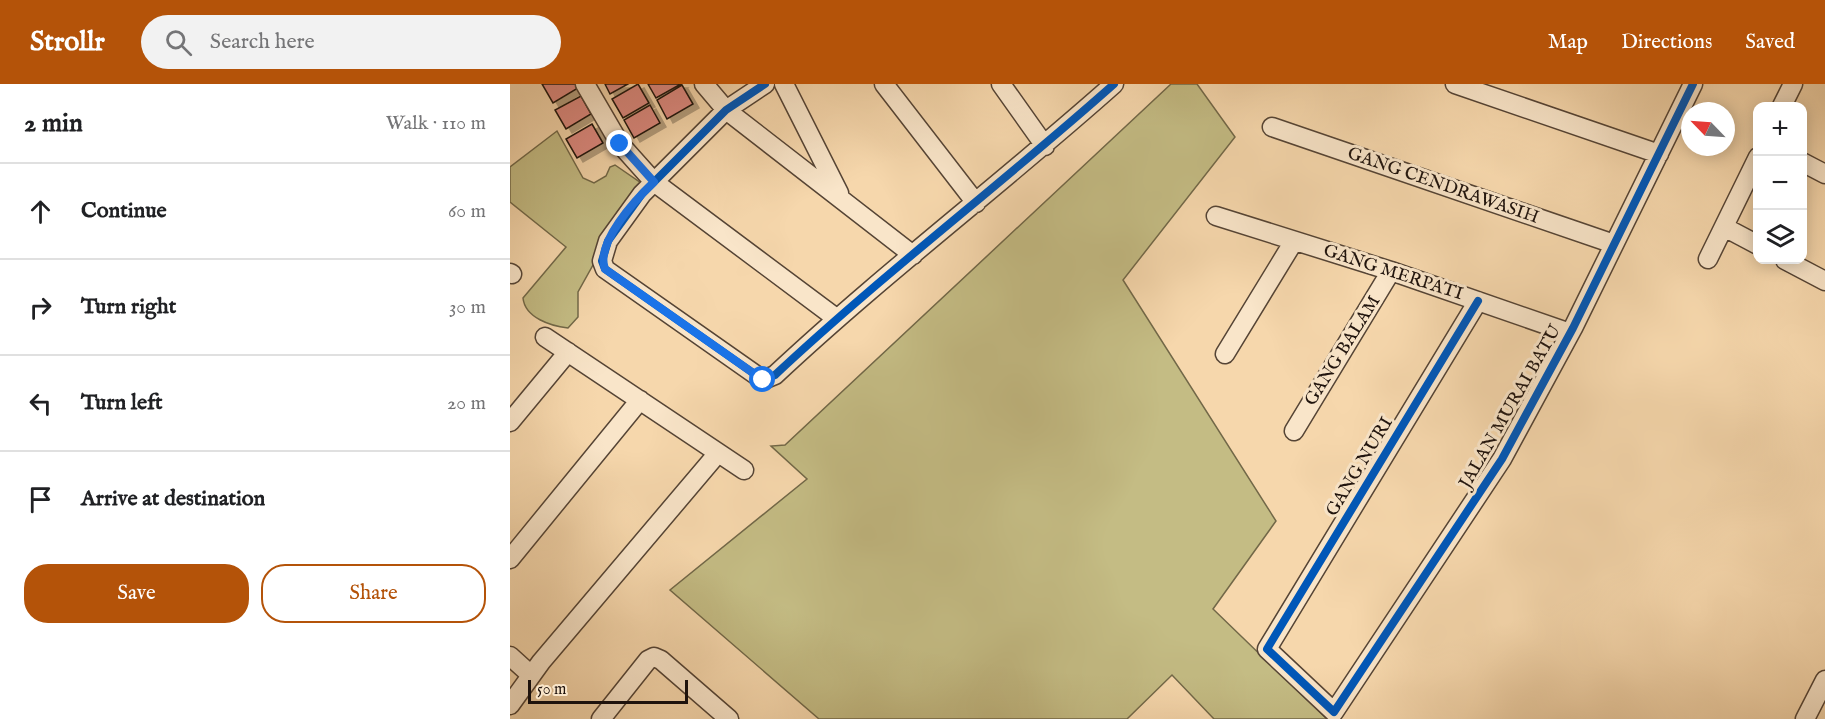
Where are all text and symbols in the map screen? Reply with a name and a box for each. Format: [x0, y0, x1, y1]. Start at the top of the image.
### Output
search box [141, 15, 561, 69]
text: Strollr [30, 25, 105, 60]
icon: search [162, 26, 195, 59]
text: Search here [210, 28, 315, 56]
text: Map [1548, 29, 1588, 56]
text: Directions [1621, 29, 1712, 56]
text: Saved [1745, 29, 1795, 56]
north arrow [1681, 102, 1735, 156]
map controls [1753, 102, 1807, 264]
button: + [1753, 102, 1807, 156]
text: 2 min [24, 107, 83, 140]
text: Walk · 110 m [386, 111, 486, 136]
route end [606, 130, 632, 156]
street label: GANG CENDRAWASIH [1344, 142, 1542, 230]
button: − [1753, 156, 1807, 210]
icon: ahead [24, 195, 57, 228]
text: Continue [81, 197, 167, 225]
text: 60 m [448, 199, 486, 224]
button: layers [1753, 210, 1807, 264]
street label: GANG MERPATI [1320, 240, 1466, 306]
icon: right [24, 291, 57, 324]
street label: GANG BALAM [1300, 291, 1386, 410]
text: Turn right [81, 293, 176, 321]
text: 30 m [449, 295, 486, 320]
street label: JALAN MURAI BATU [1454, 320, 1568, 495]
route start [749, 366, 775, 392]
icon: left [24, 387, 57, 420]
text: Turn left [81, 389, 163, 417]
text: 20 m [447, 391, 486, 416]
street label: GANG NURI [1321, 413, 1399, 521]
icon: arrive [24, 483, 57, 516]
text: Arrive at destination [81, 485, 265, 513]
button: Save [24, 564, 249, 623]
button: Share [261, 564, 486, 623]
scale bar [528, 677, 688, 704]
text: 50 m [537, 680, 566, 700]

